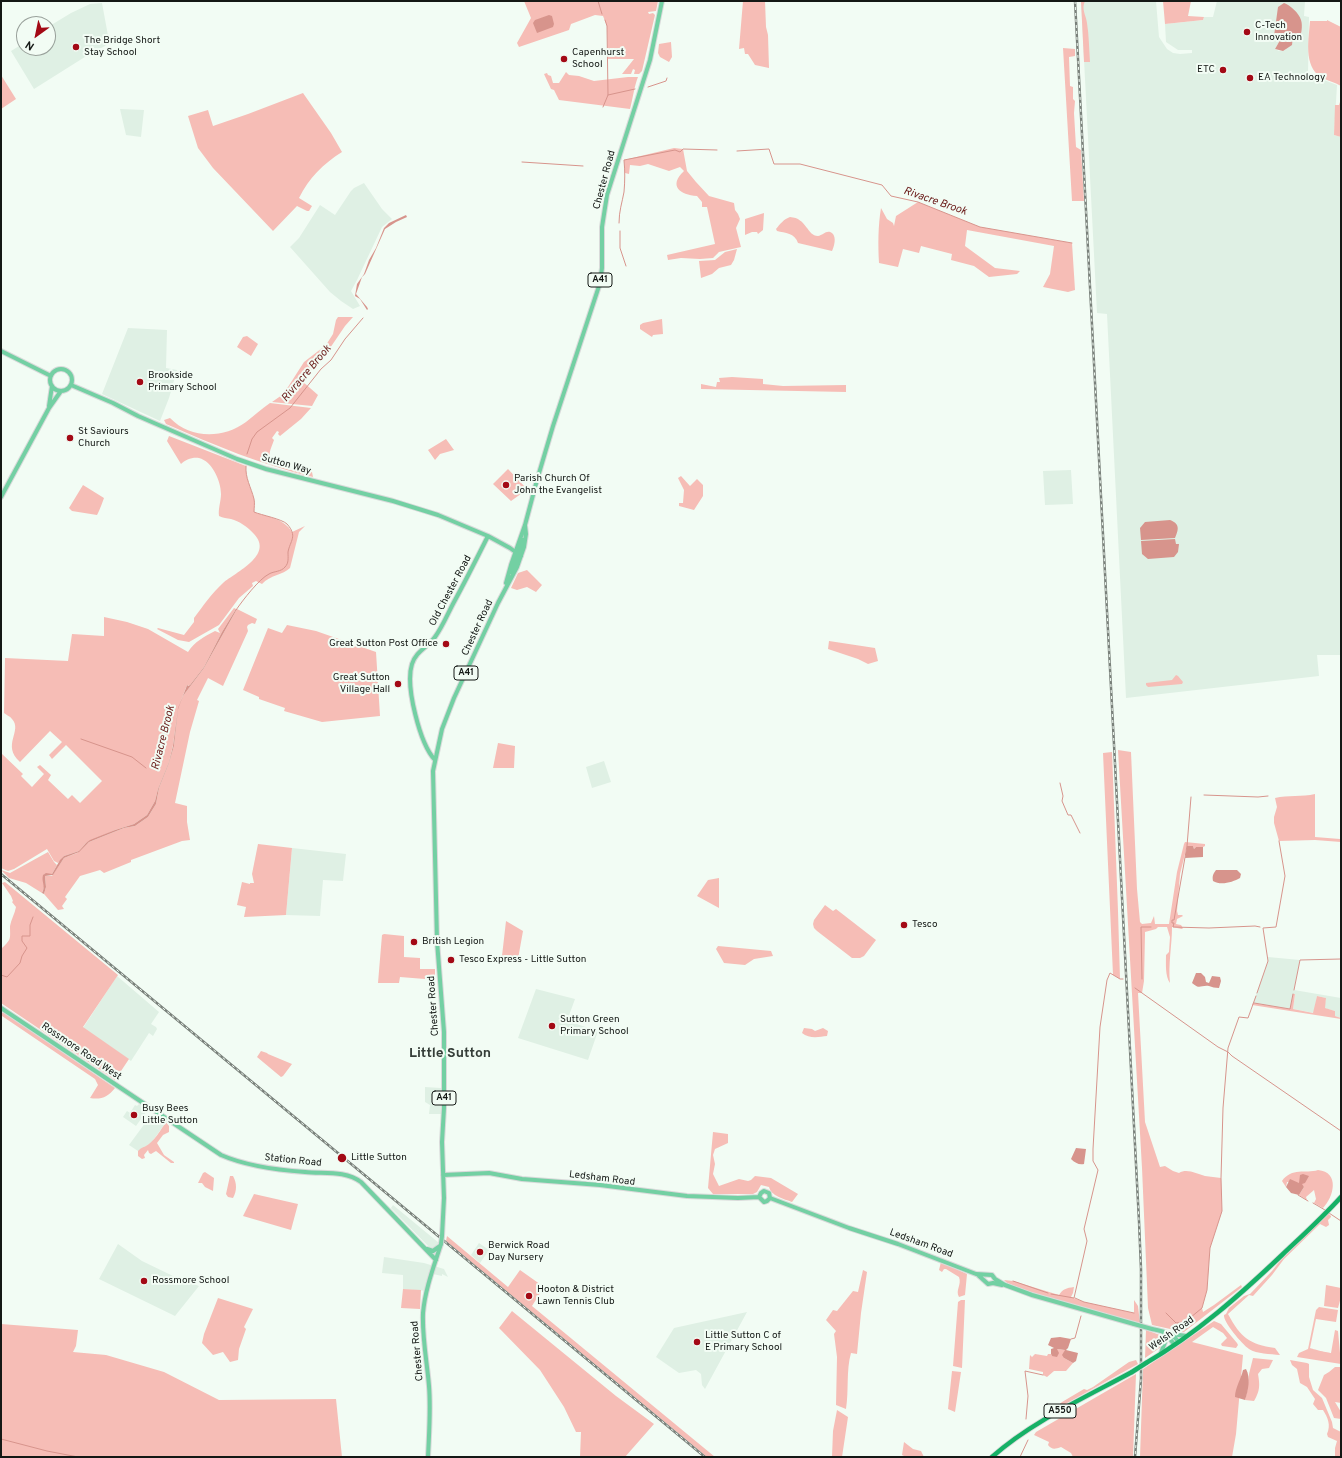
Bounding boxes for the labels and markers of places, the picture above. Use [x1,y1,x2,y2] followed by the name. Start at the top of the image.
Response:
[1255,20,1302,44] place label: C-Tech Innovation
[1242,27,1252,37] marker: C-Tech Innovation
[84,35,160,58] place label: The Bridge Short Stay School
[71,42,81,52] marker: The Bridge Short Stay School
[572,47,624,70] place label: Capenhurst School
[559,54,569,64] marker: Capenhurst School
[1197,64,1215,76] place label: ETC
[1218,65,1228,75] marker: ETC
[1258,72,1325,84] place label: EA Technology
[1245,73,1255,83] marker: EA Technology
[148,370,217,394] place label: Brookside Primary School
[135,377,145,387] marker: Brookside Primary School
[78,426,129,450] place label: St Saviours Church
[65,433,75,443] marker: St Saviours Church
[514,473,602,496] place label: Parish Church Of John the Evangelist
[501,480,511,490] marker: Parish Church Of John the Evangelist
[329,638,438,650] place label: Great Sutton Post Office
[441,639,451,649] marker: Great Sutton Post Office
[333,672,390,696] place label: Great Sutton Village Hall
[393,679,403,689] marker: Great Sutton Village Hall
[912,919,937,931] place label: Tesco
[899,920,909,930] marker: Tesco
[422,936,484,948] place label: British Legion
[409,937,419,947] marker: British Legion
[459,954,586,966] place label: Tesco Express - Little Sutton
[446,955,456,965] marker: Tesco Express - Little Sutton
[560,1014,629,1038] place label: Sutton Green Primary School
[547,1021,557,1031] marker: Sutton Green Primary School
[142,1103,198,1126] place label: Busy Bees Little Sutton
[129,1110,139,1120] marker: Busy Bees Little Sutton
[336,1152,348,1164] marker: Little Sutton
[351,1152,407,1164] place label: Little Sutton
[488,1240,550,1264] place label: Berwick Road Day Nursery
[475,1247,485,1257] marker: Berwick Road Day Nursery
[152,1275,229,1287] place label: Rossmore School
[139,1276,149,1286] marker: Rossmore School
[537,1284,615,1308] place label: Hooton & District Lawn Tennis Club
[524,1291,534,1301] marker: Hooton & District Lawn Tennis Club
[705,1330,782,1354] place label: Little Sutton C of E Primary School
[692,1337,702,1347] marker: Little Sutton C of E Primary School

